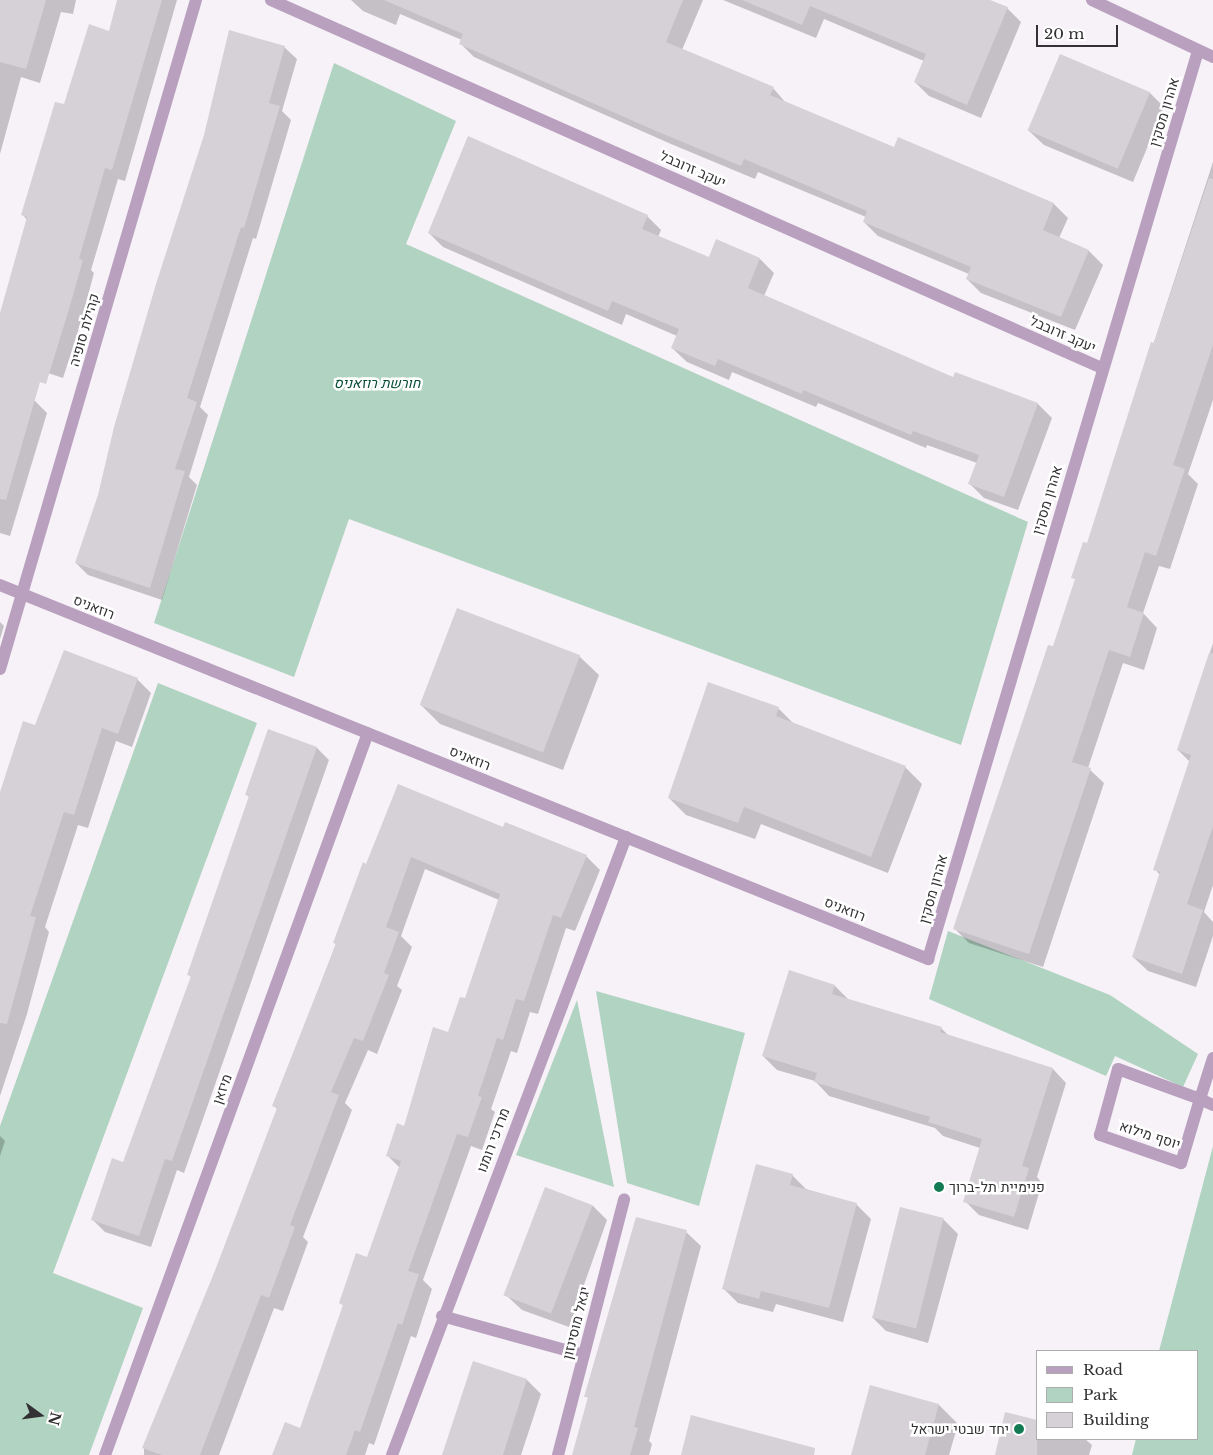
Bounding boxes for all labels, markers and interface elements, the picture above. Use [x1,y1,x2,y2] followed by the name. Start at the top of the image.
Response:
[1038,15,1120,47] scale bar
[1044,24,1084,43] text: 20 m
[1146,76,1182,148] street label: אהרון מסקין
[657,147,729,191] street label: יעקב זרובבל
[66,291,102,369] street label: קהילת סופיה
[1027,312,1099,356] street label: יעקב זרובבל
[334,375,420,391] park label: חורשת רוזאניס
[1029,464,1065,536] street label: אהרון מסקין
[71,591,117,623] street label: רוזאניס
[447,742,493,774] street label: רוזאניס
[915,853,951,925] street label: אהרון מסקין
[822,893,868,925] street label: רוזאניס
[209,1072,235,1106] street label: מיזאן
[473,1105,513,1175] street label: מרדכי רומנו
[1117,1117,1183,1153] street label: יוסף מילוא
[949,1179,1045,1195] place label: פנימיית תל-ברוך
[933,1181,945,1193] marker: פנימיית תל-ברוך
[559,1285,593,1361] street label: יגאל מוסינזון
[1036,1350,1198,1440] legend
[1083,1360,1123,1379] text: Road
[1083,1385,1118,1404] text: Park
[15,1390,65,1440] north arrow
[44,1410,65,1427] text: N
[1083,1410,1149,1429] text: Building
[911,1421,1009,1437] place label: יחד שבטי ישראל
[1013,1423,1025,1435] marker: יחד שבטי ישראל

